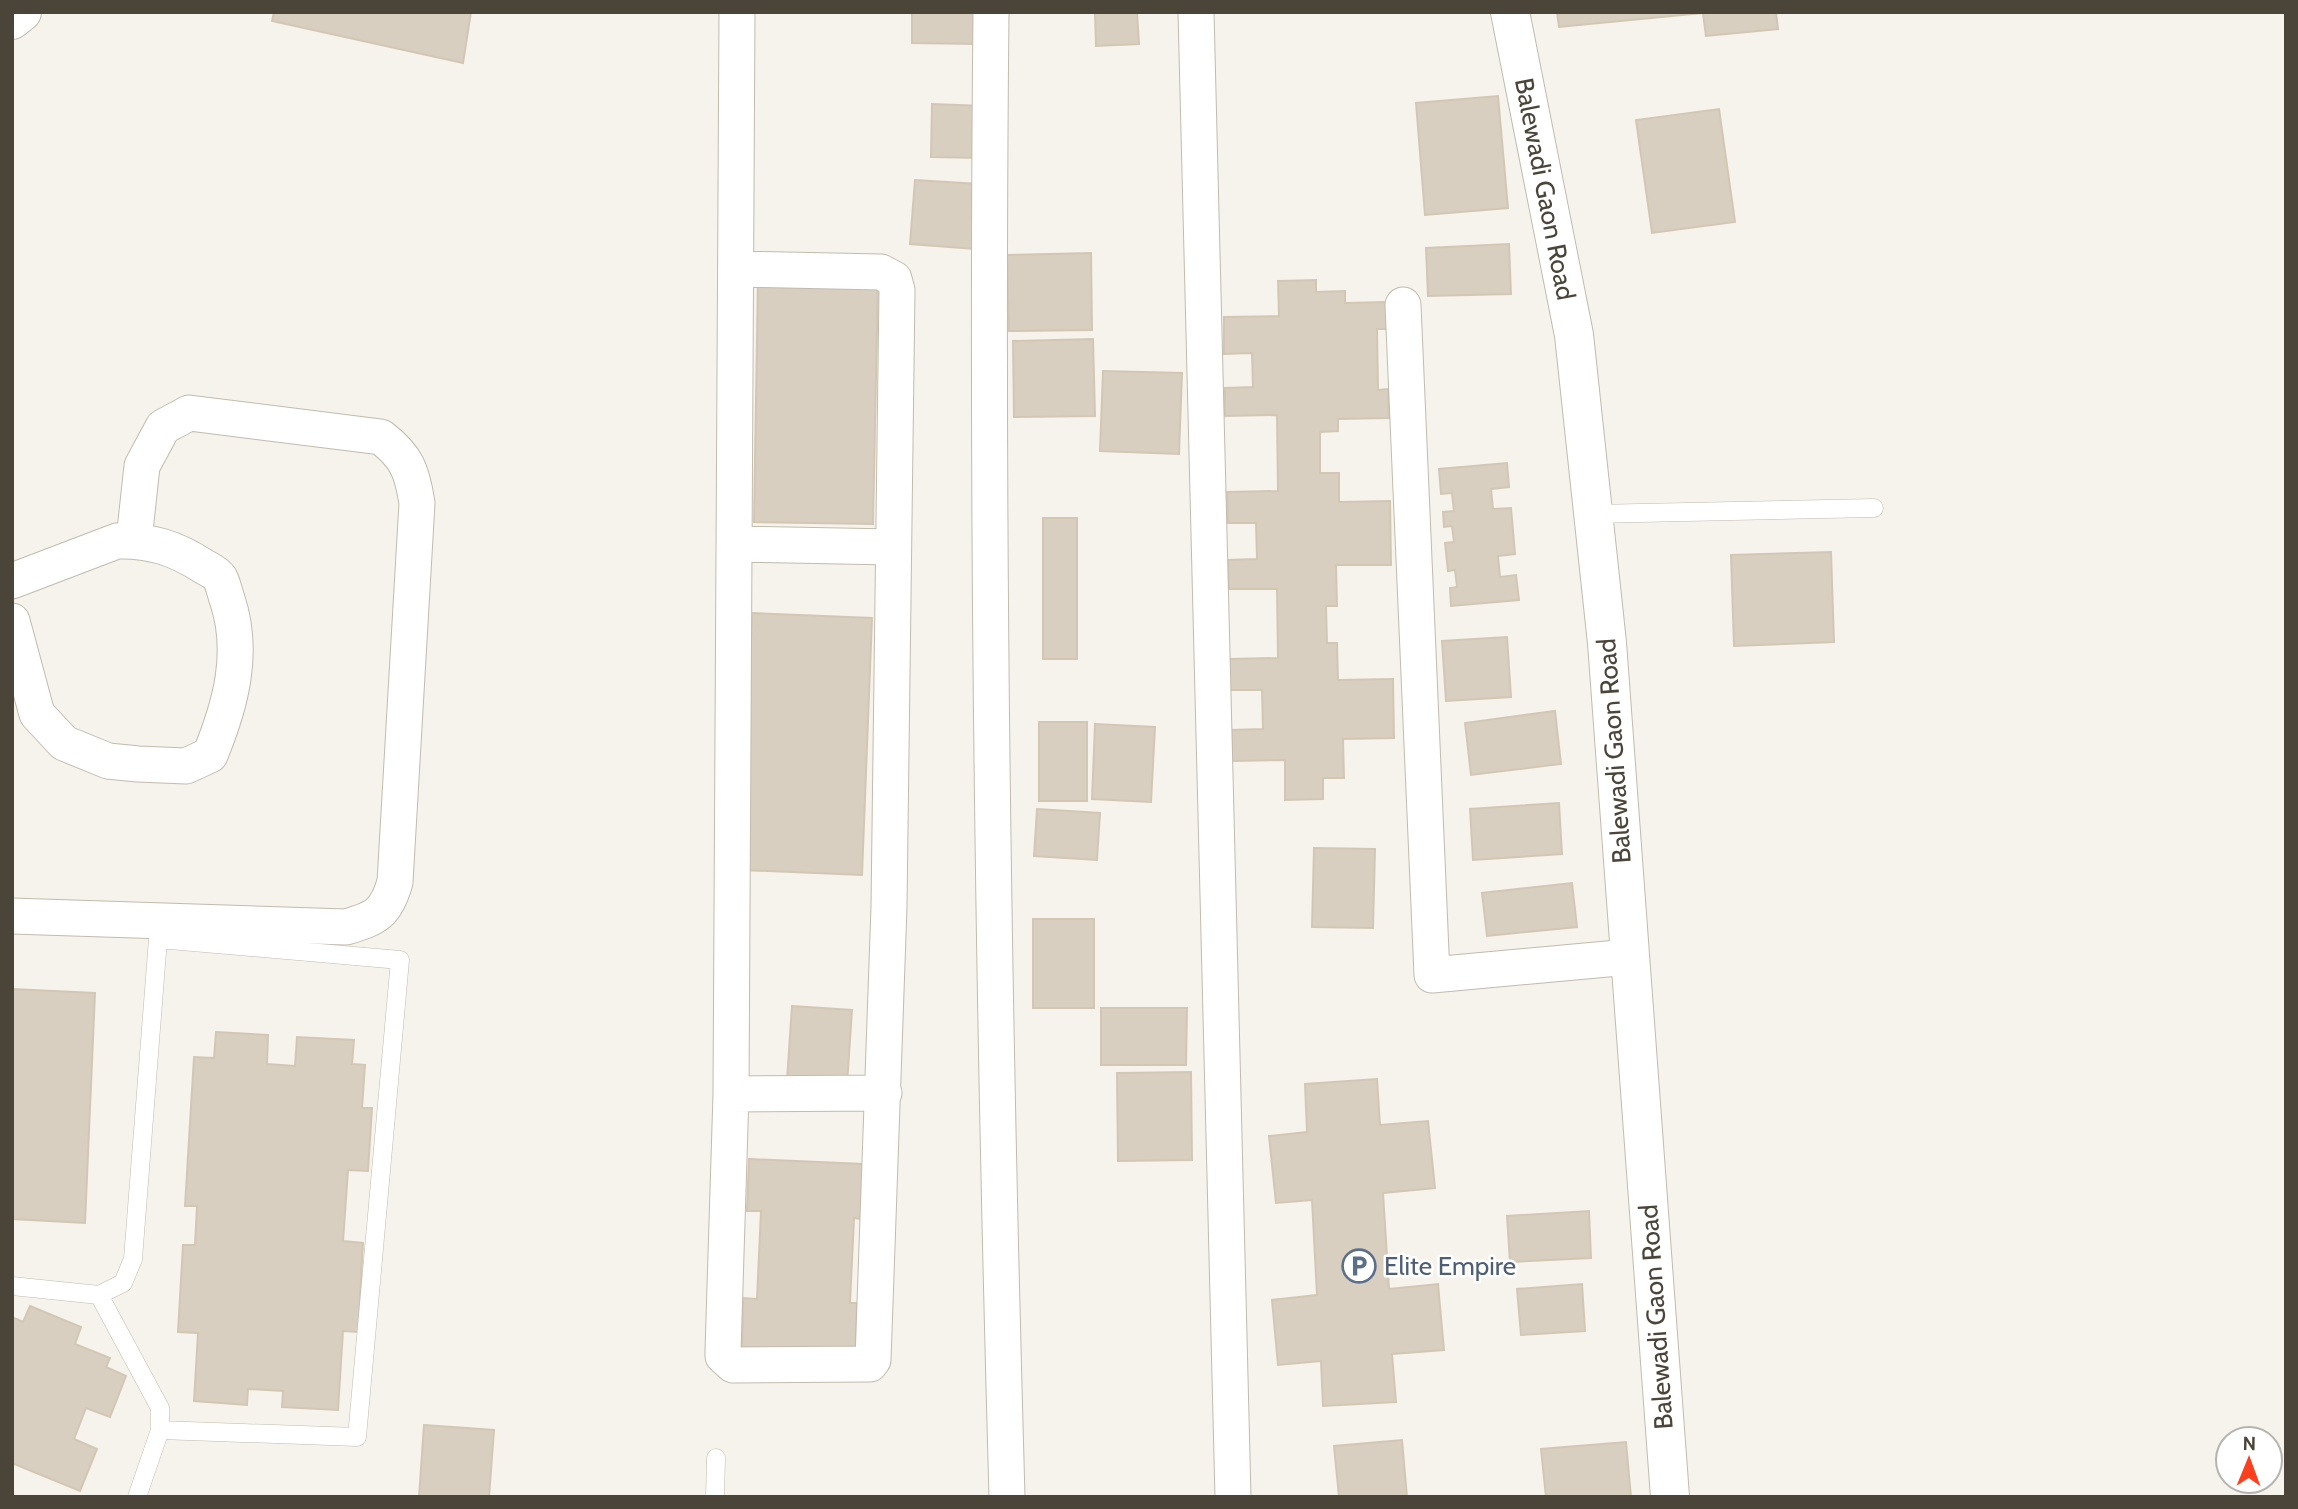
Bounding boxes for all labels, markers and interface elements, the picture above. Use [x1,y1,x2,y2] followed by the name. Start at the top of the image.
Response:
[1508,75,1582,303] street label: Balewadi Gaon Road
[1590,637,1638,865] street label: Balewadi Gaon Road
[1632,1203,1680,1431] street label: Balewadi Gaon Road
[1340,1247,1378,1285] parking icon: Elite Empire
[1384,1250,1516,1282] place label: Elite Empire
[2214,1425,2284,1495] north arrow
[2242,1432,2256,1455] text: N

